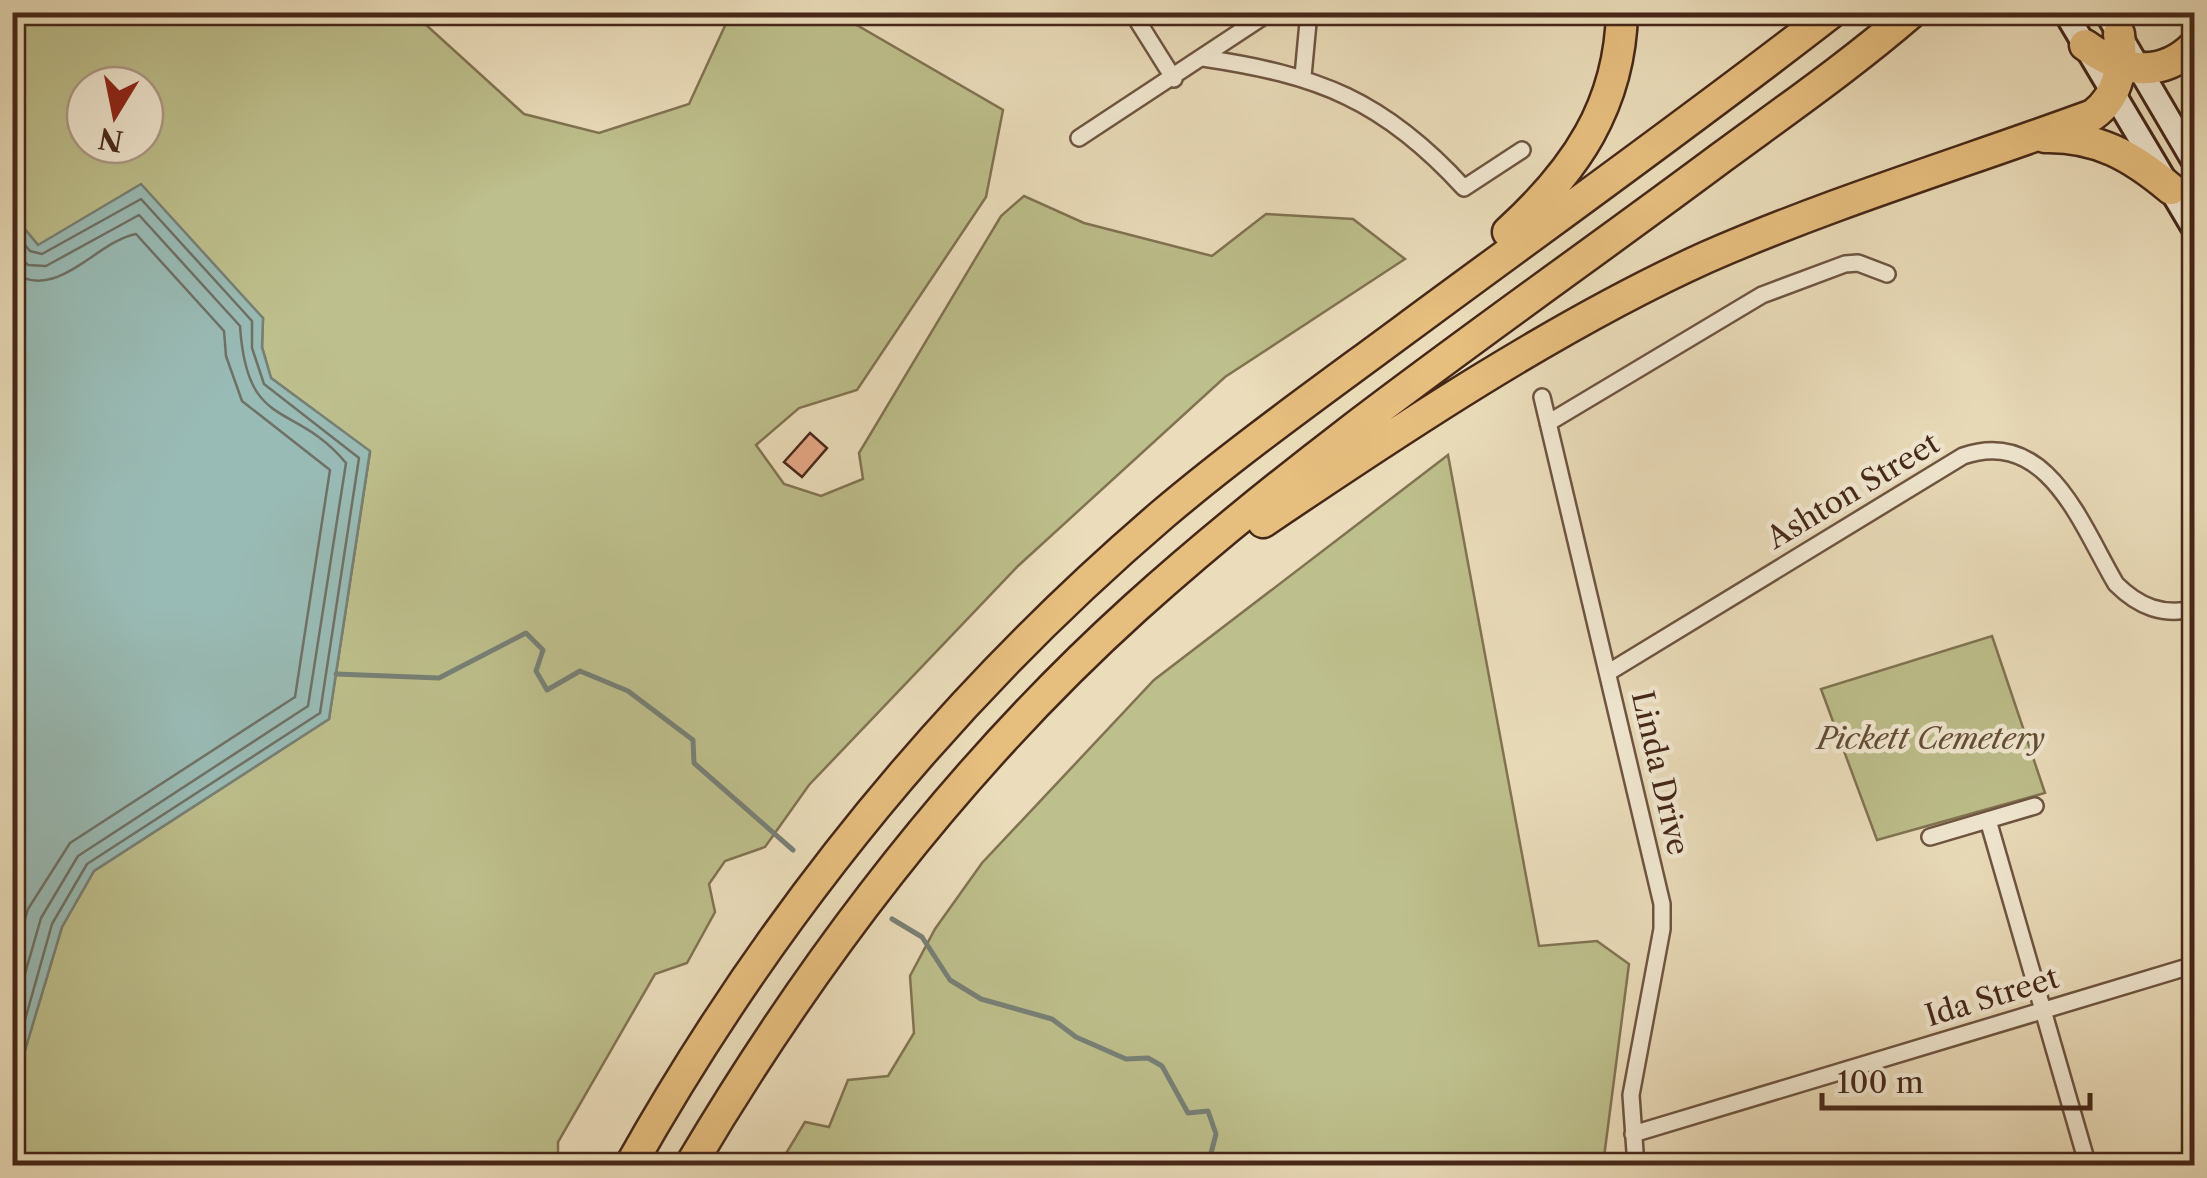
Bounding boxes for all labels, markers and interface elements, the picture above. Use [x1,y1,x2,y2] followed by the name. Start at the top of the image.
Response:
[65,65,165,165] north arrow
[96,121,126,158] text: N
[1759,424,1946,557] street label: Ashton Street
[1624,687,1697,859] street label: Linda Drive
[1815,720,2045,757] park label: Pickett Cemetery
[1921,959,2063,1034] street label: Ida Street
[1822,1048,2090,1110] scale bar
[1837,1064,1924,1101] text: 100 m

